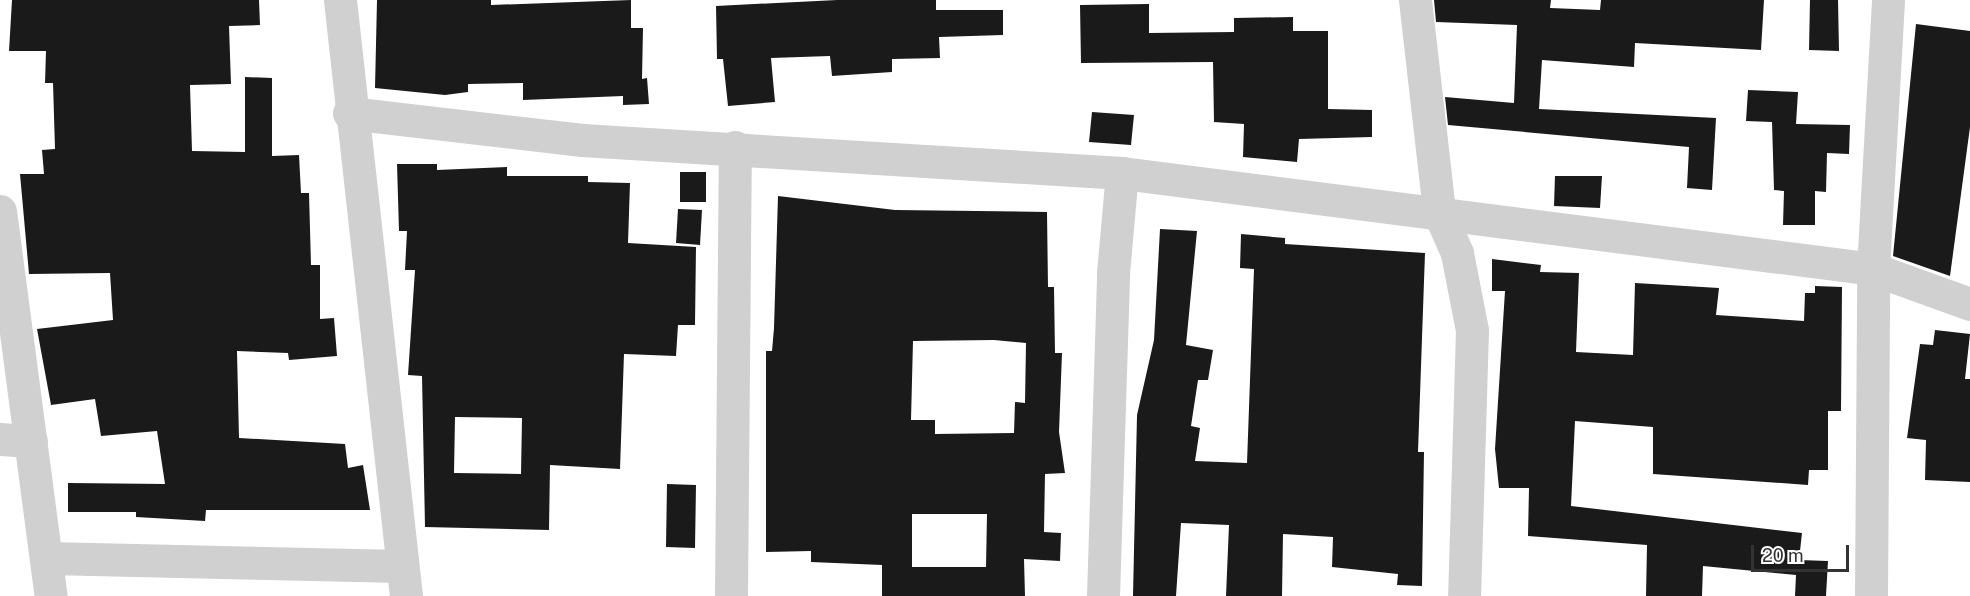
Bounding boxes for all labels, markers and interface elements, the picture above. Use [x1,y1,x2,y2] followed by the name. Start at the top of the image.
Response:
[1754,533,1852,571] scale bar
[1762,545,1804,566] text: 20 m

